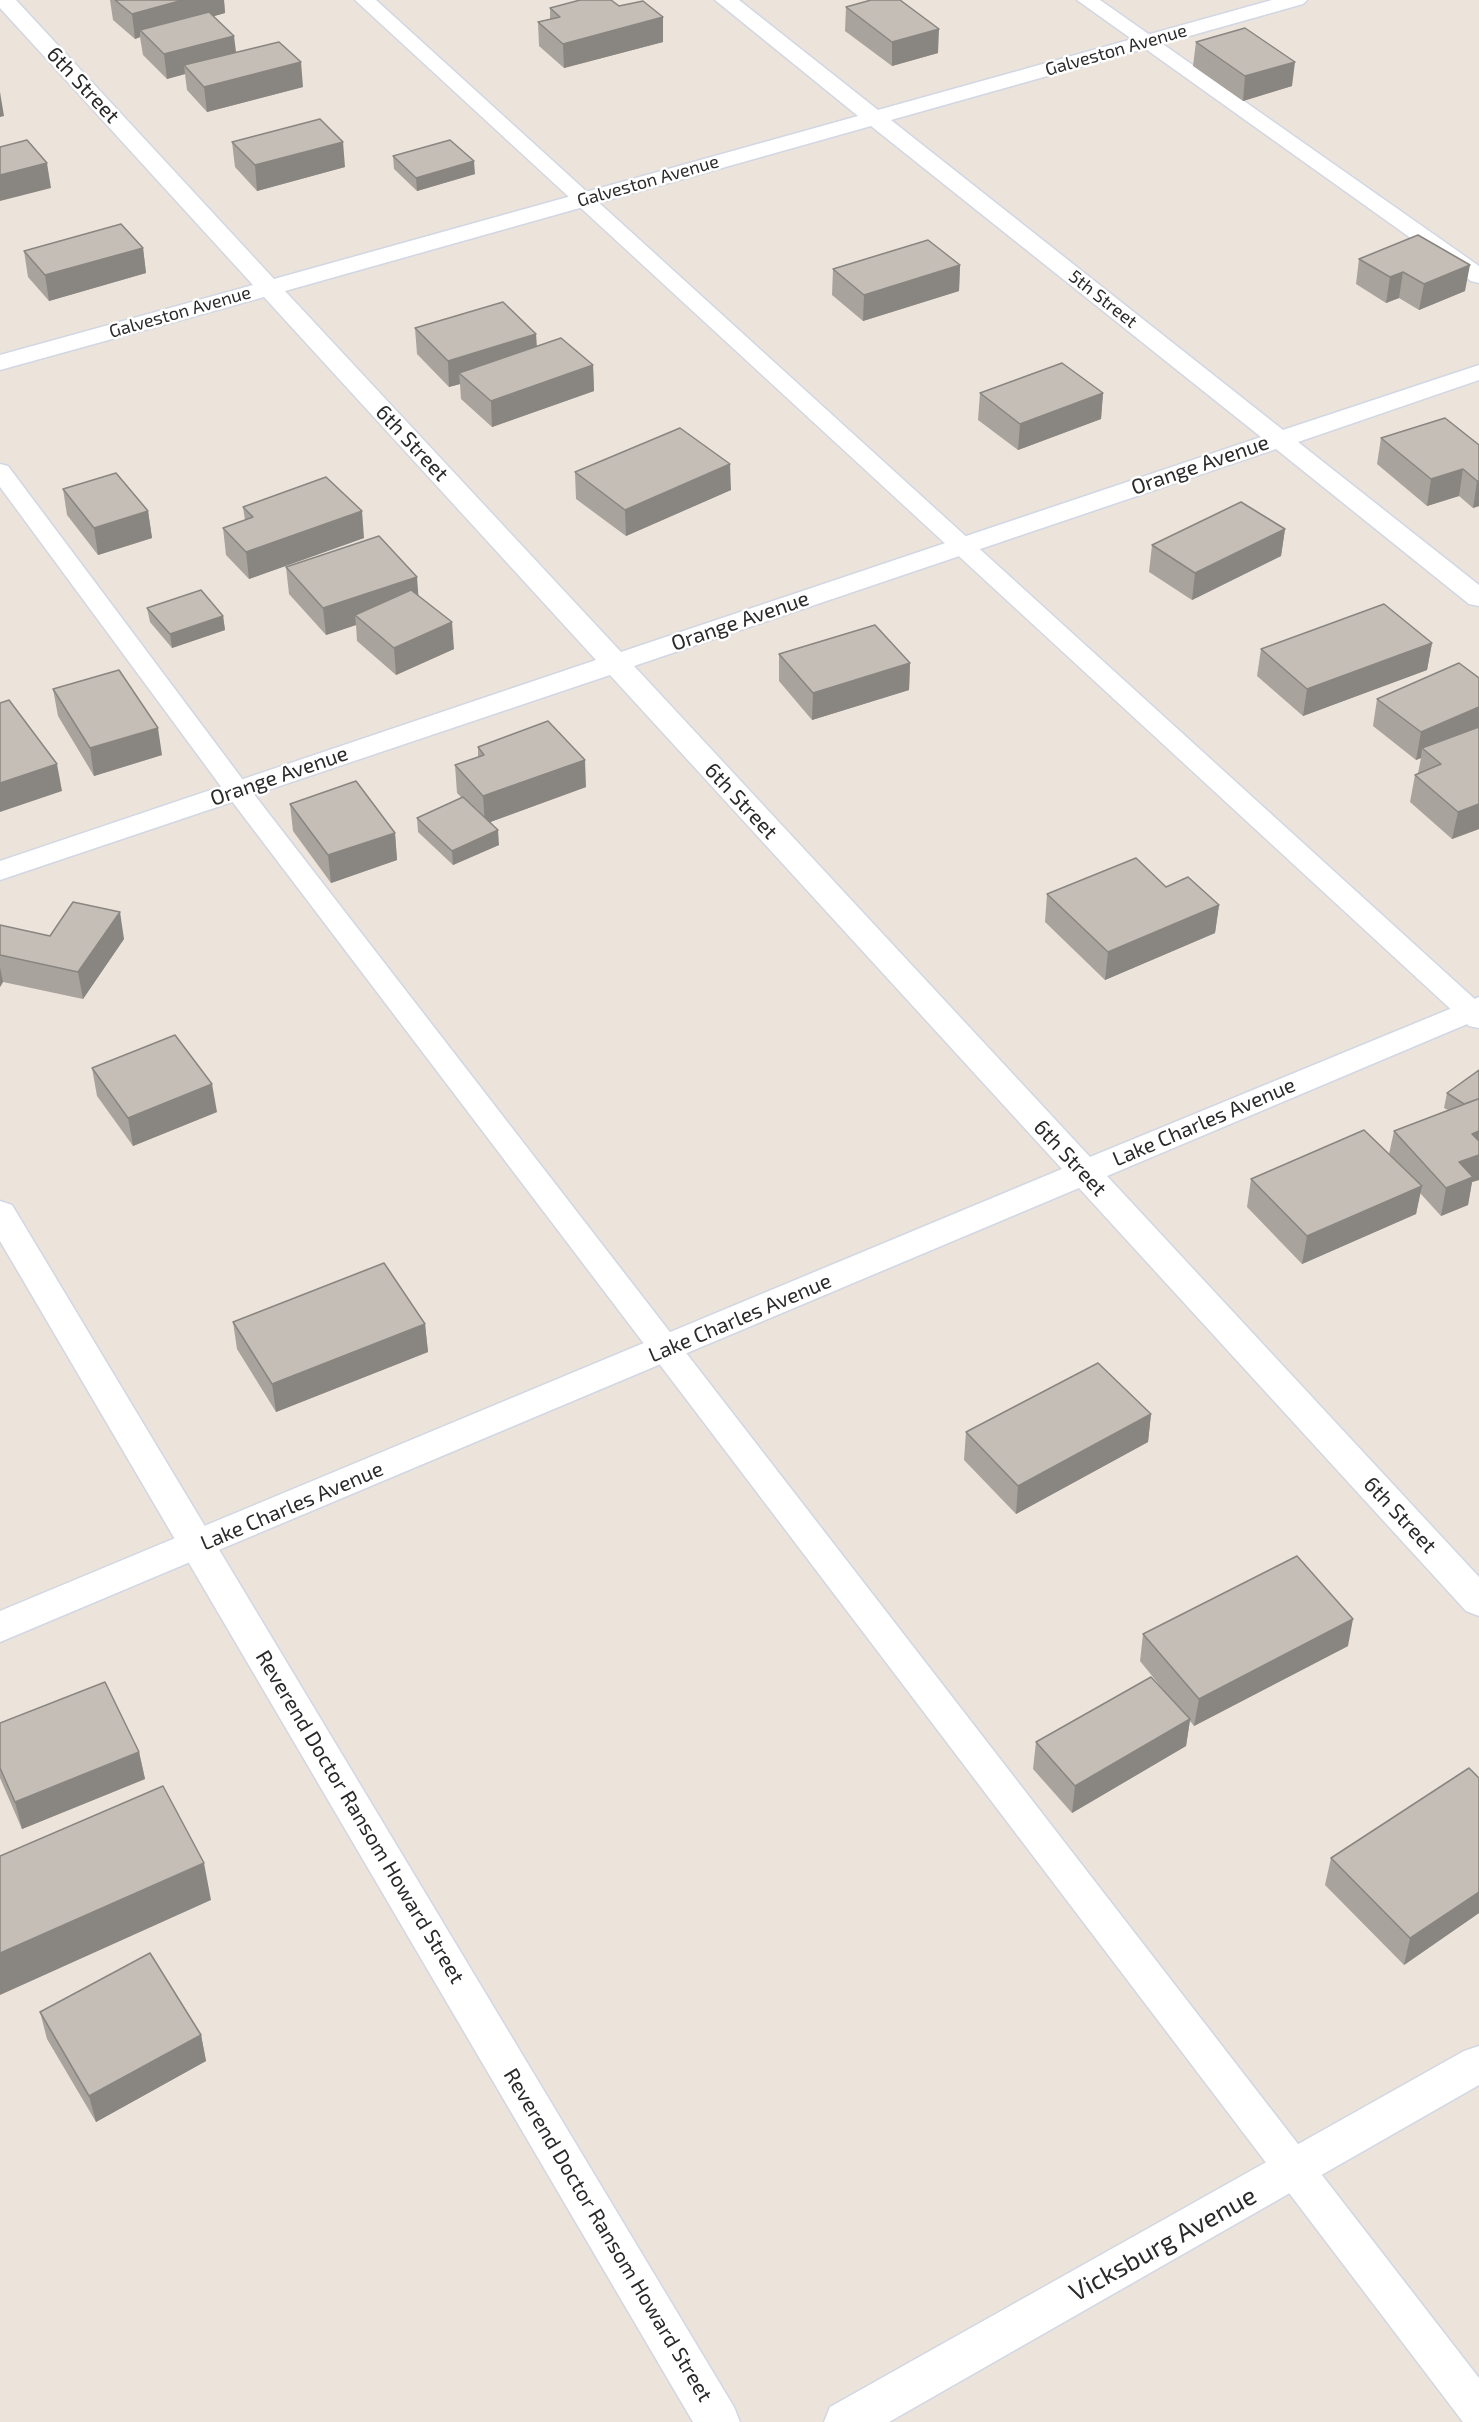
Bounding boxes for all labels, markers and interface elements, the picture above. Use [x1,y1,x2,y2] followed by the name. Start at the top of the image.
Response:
[1043,19,1189,81] street label: Galveston Avenue
[41,42,125,128] street label: 6th Street
[575,150,721,212] street label: Galveston Avenue
[1064,266,1142,332] street label: 5th Street
[107,281,253,343] street label: Galveston Avenue
[370,400,454,486] street label: 6th Street
[1128,430,1272,500] street label: Orange Avenue
[668,586,812,656] street label: Orange Avenue
[207,741,351,811] street label: Orange Avenue
[699,758,783,844] street label: 6th Street
[1109,1072,1299,1172] street label: Lake Charles Avenue
[1028,1115,1112,1201] street label: 6th Street
[645,1268,835,1368] street label: Lake Charles Avenue
[197,1456,387,1556] street label: Lake Charles Avenue
[1358,1472,1442,1558] street label: 6th Street
[250,1646,470,1988] street label: Reverend Doctor Ransom Howard Street
[498,2064,718,2406] street label: Reverend Doctor Ransom Howard Street
[1064,2180,1262,2308] street label: Vicksburg Avenue

